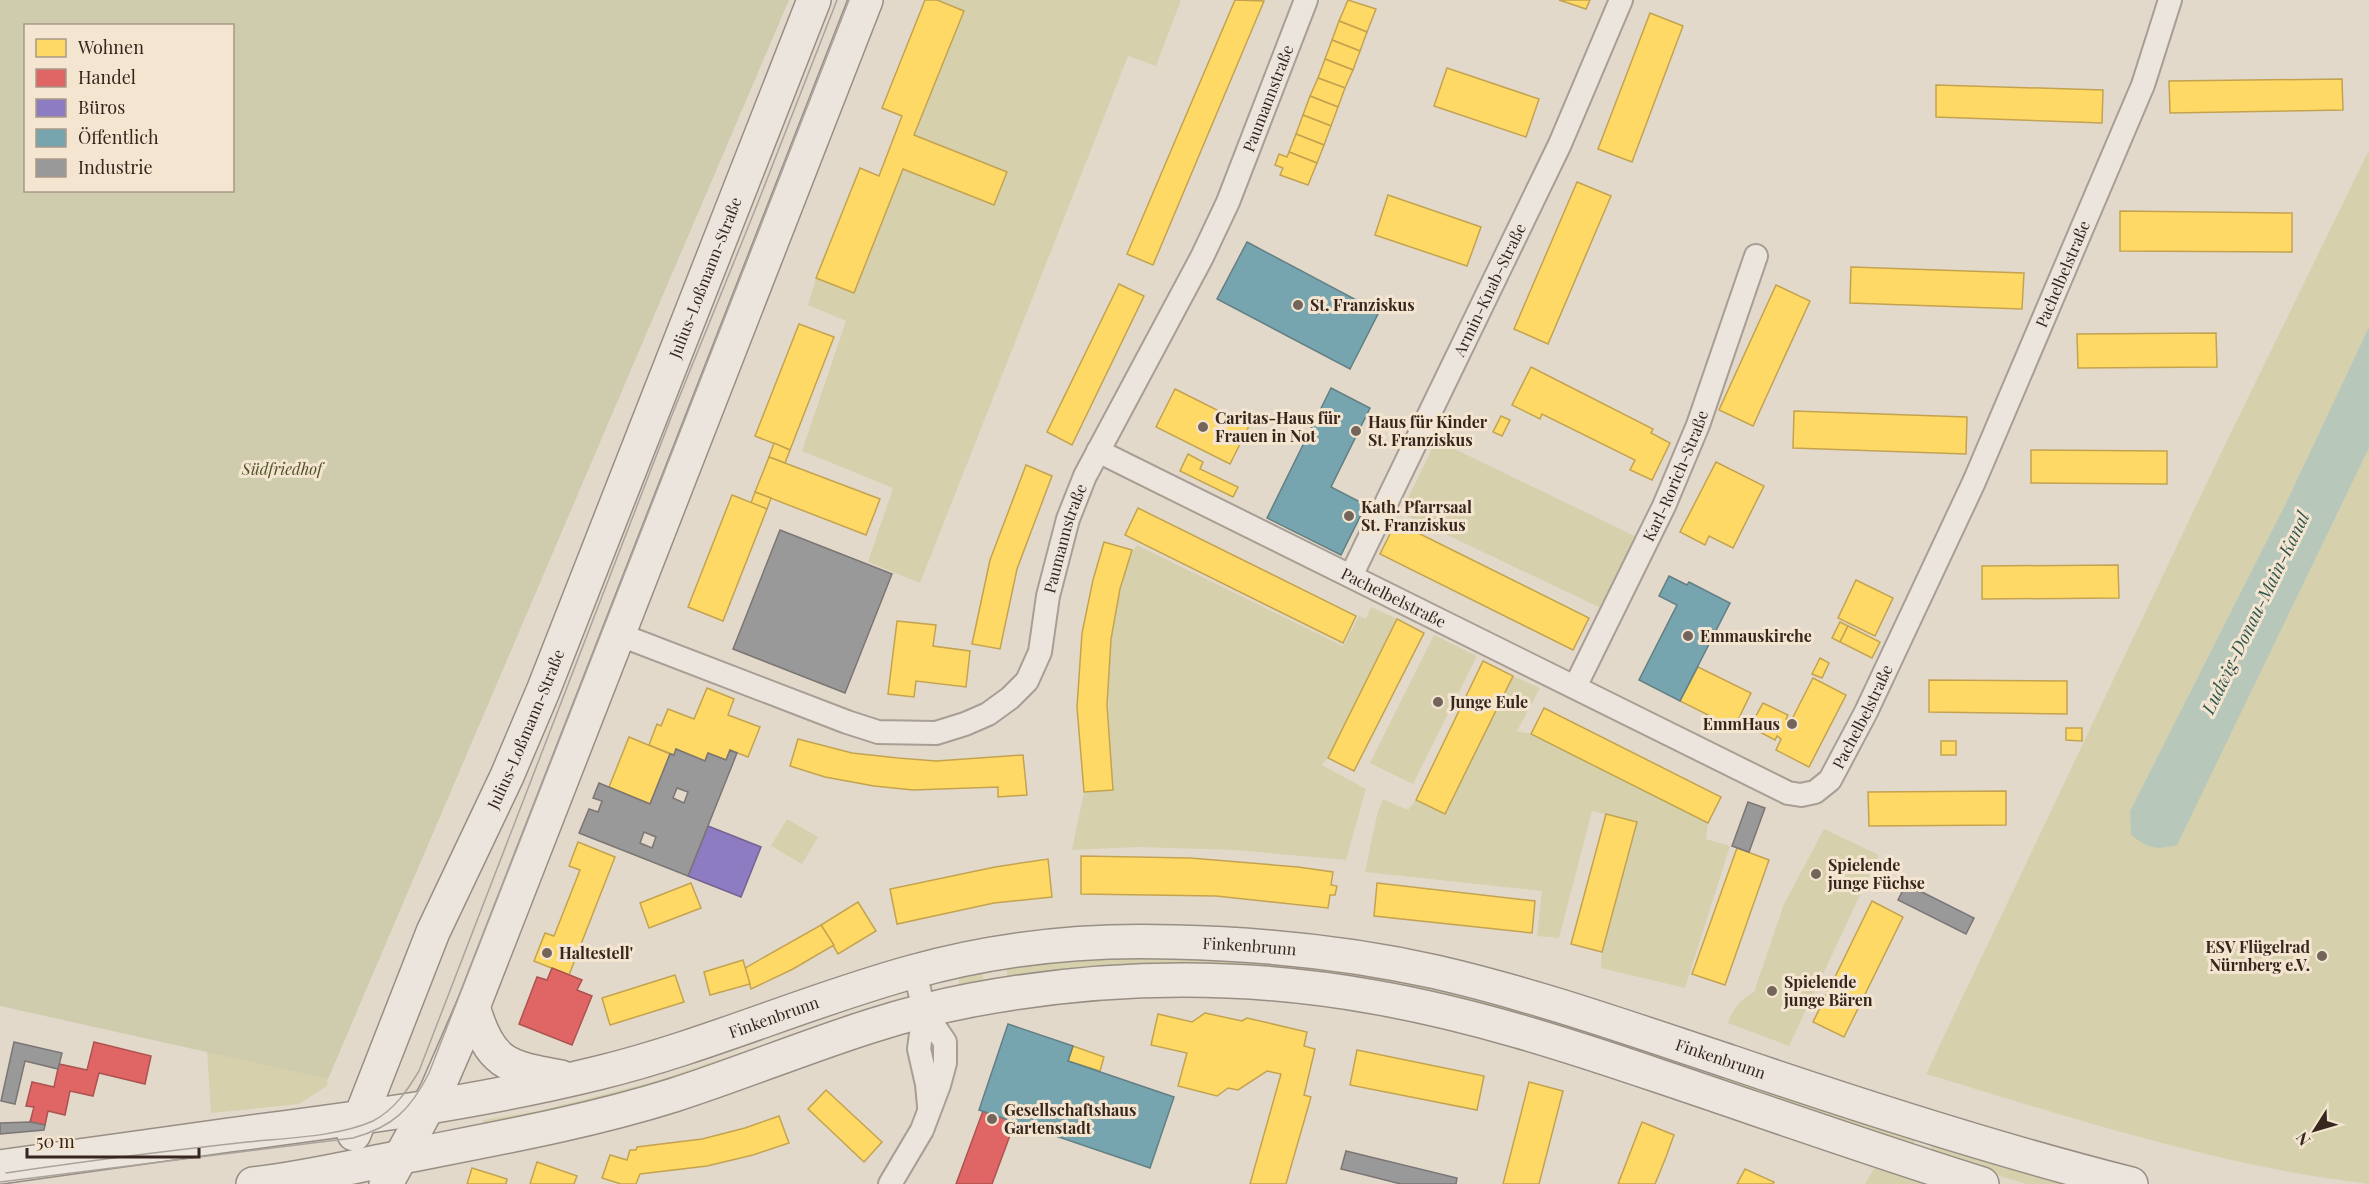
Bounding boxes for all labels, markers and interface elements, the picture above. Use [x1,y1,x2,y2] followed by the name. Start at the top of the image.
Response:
[24,24,234,192] legend
[77,35,144,59] text: Wohnen
[1237,42,1298,155] street label: Paumannstraße
[78,65,136,89] text: Handel
[78,95,125,119] text: Büros
[78,125,159,149] text: Öffentlich
[78,155,153,179] text: Industrie
[663,194,746,362] street label: Julius-Loßmann-Straße
[2030,217,2094,330] street label: Pachelbelstraße
[1447,220,1530,360] street label: Armin-Knab-Straße
[1310,294,1415,315] place label: St. Franziskus
[1291,298,1305,312] marker: St. Franziskus
[1215,407,1341,446] place label: Caritas-Haus für Frauen in Not
[1637,407,1712,545] street label: Karl-Rorich-Straße
[1368,411,1488,450] place label: Haus für Kinder St. Franziskus
[1196,420,1210,434] marker: Caritas-Haus für Frauen in Not
[1349,424,1363,438] marker: Haus für Kinder St. Franziskus
[241,458,325,479] park label: Südfriedhof
[1038,480,1091,595] street label: Paumannstraße
[1361,496,1472,535] place label: Kath. Pfarrsaal St. Franziskus
[2195,507,2315,718] water label: Ludwig-Donau-Main-Kanal
[1342,509,1356,523] marker: Kath. Pfarrsaal St. Franziskus
[1338,562,1450,632] street label: Pachelbelstraße
[1700,625,1812,646] place label: Emmauskirche
[1681,629,1695,643] marker: Emmauskirche
[481,646,568,813] street label: Julius-Loßmann-Straße
[1827,661,1897,772] street label: Pachelbelstraße
[1449,691,1528,712] place label: Junge Eule
[1431,695,1445,709] marker: Junge Eule
[1703,713,1780,734] place label: EmmHaus
[1785,717,1799,731] marker: EmmHaus
[1827,854,1925,893] place label: Spielende junge Füchse
[1809,867,1823,881] marker: Spielende junge Füchse
[1202,932,1298,960] street label: Finkenbrunn
[2205,936,2310,975] place label: ESV Flügelrad Nürnberg e.V.
[559,942,633,963] place label: Haltestell'
[540,946,554,960] marker: Haltestell'
[2315,949,2329,963] marker: ESV Flügelrad Nürnberg e.V.
[1783,971,1873,1010] place label: Spielende junge Bären
[1765,984,1779,998] marker: Spielende junge Bären
[726,991,822,1042] street label: Finkenbrunn
[1673,1033,1769,1083] street label: Finkenbrunn
[1004,1099,1136,1138] place label: Gesellschaftshaus Gartenstadt
[2285,1100,2345,1160] north arrow
[985,1112,999,1126] marker: Gesellschaftshaus Gartenstadt
[27,1121,200,1159] scale bar
[2290,1128,2314,1150] text: N
[36,1129,75,1153] text: 50 m

